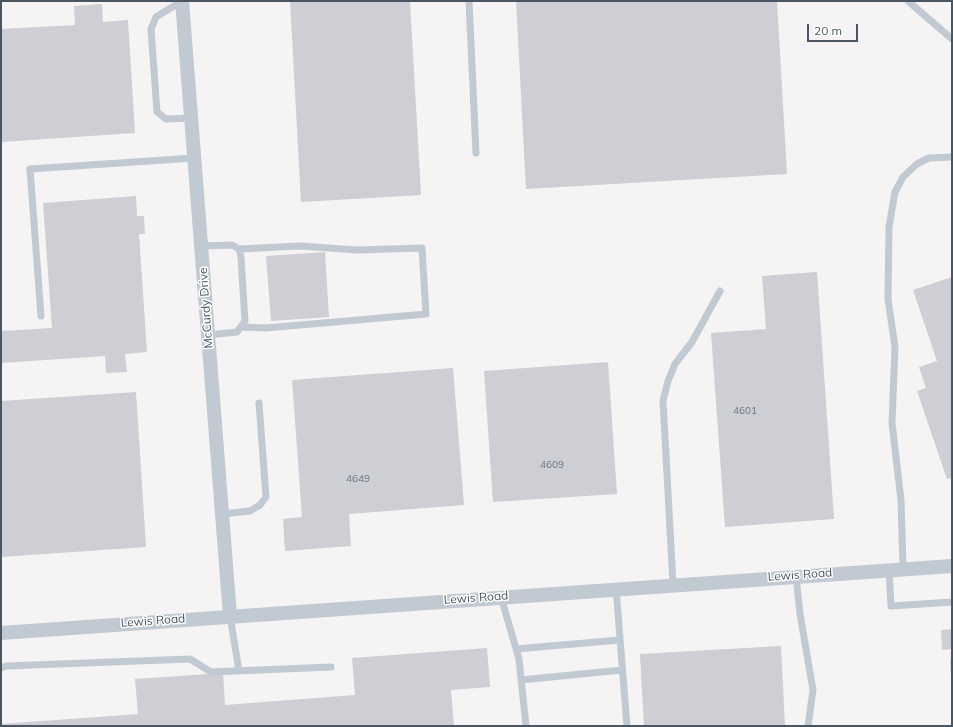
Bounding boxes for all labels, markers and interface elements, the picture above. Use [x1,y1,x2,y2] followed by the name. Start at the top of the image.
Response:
[809,16,860,42] scale bar
[814,23,842,38] text: 20 m
[196,267,216,349] street label: McCurdy Drive
[733,405,757,417] house number: 4601
[540,459,564,471] house number: 4609
[346,473,370,485] house number: 4649
[767,566,833,584] street label: Lewis Road
[443,589,509,607] street label: Lewis Road
[120,612,186,630] street label: Lewis Road

